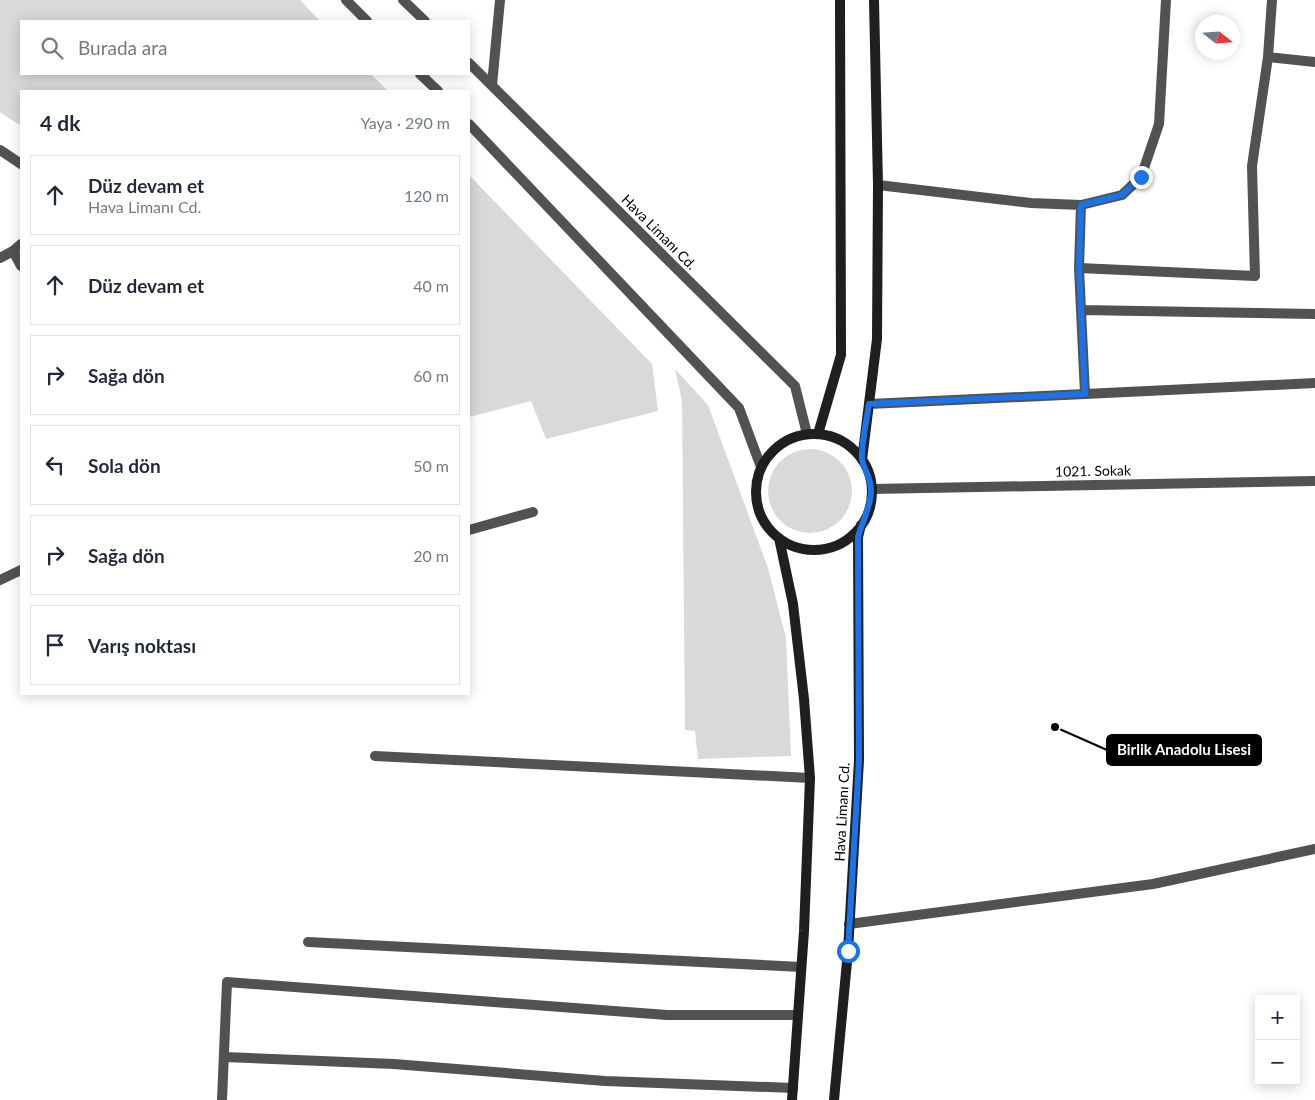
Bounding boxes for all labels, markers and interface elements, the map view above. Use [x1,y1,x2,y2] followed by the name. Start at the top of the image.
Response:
[1195,15,1240,60] north arrow
[20,20,470,75] search box
[38,34,66,62] icon: search
[78,36,167,59] text: Burada ara
[40,110,80,135] text: 4 dk
[361,113,450,132] text: Yaya · 290 m
[1130,166,1153,189] route end
[88,174,204,197] text: Düz devam et
[41,181,69,209] icon: ahead
[404,186,449,205] text: 120 m
[618,191,700,273] street label: Hava Limanı Cd.
[88,197,201,216] text: Hava Limanı Cd.
[41,271,69,299] icon: ahead
[88,274,204,297] text: Düz devam et
[413,276,449,295] text: 40 m
[41,361,69,389] icon: right
[88,364,165,387] text: Sağa dön
[413,366,449,385] text: 60 m
[41,451,69,479] icon: left
[88,454,161,477] text: Sola dön
[413,456,449,475] text: 50 m
[1055,461,1132,480] street label: 1021. Sokak
[41,541,69,569] icon: right
[88,544,165,567] text: Sağa dön
[413,546,449,565] text: 20 m
[41,631,69,659] icon: arrive
[88,634,196,657] text: Varış noktası
[1107,735,1261,765] callout: Birlik Anadolu Lisesi
[1117,740,1251,758] text: Birlik Anadolu Lisesi
[830,762,853,862] street label: Hava Limanı Cd.
[837,940,860,963] route start
[1255,995,1300,1085] map controls
[1255,995,1300,1040] button: +
[1255,1040,1300,1085] button: −

